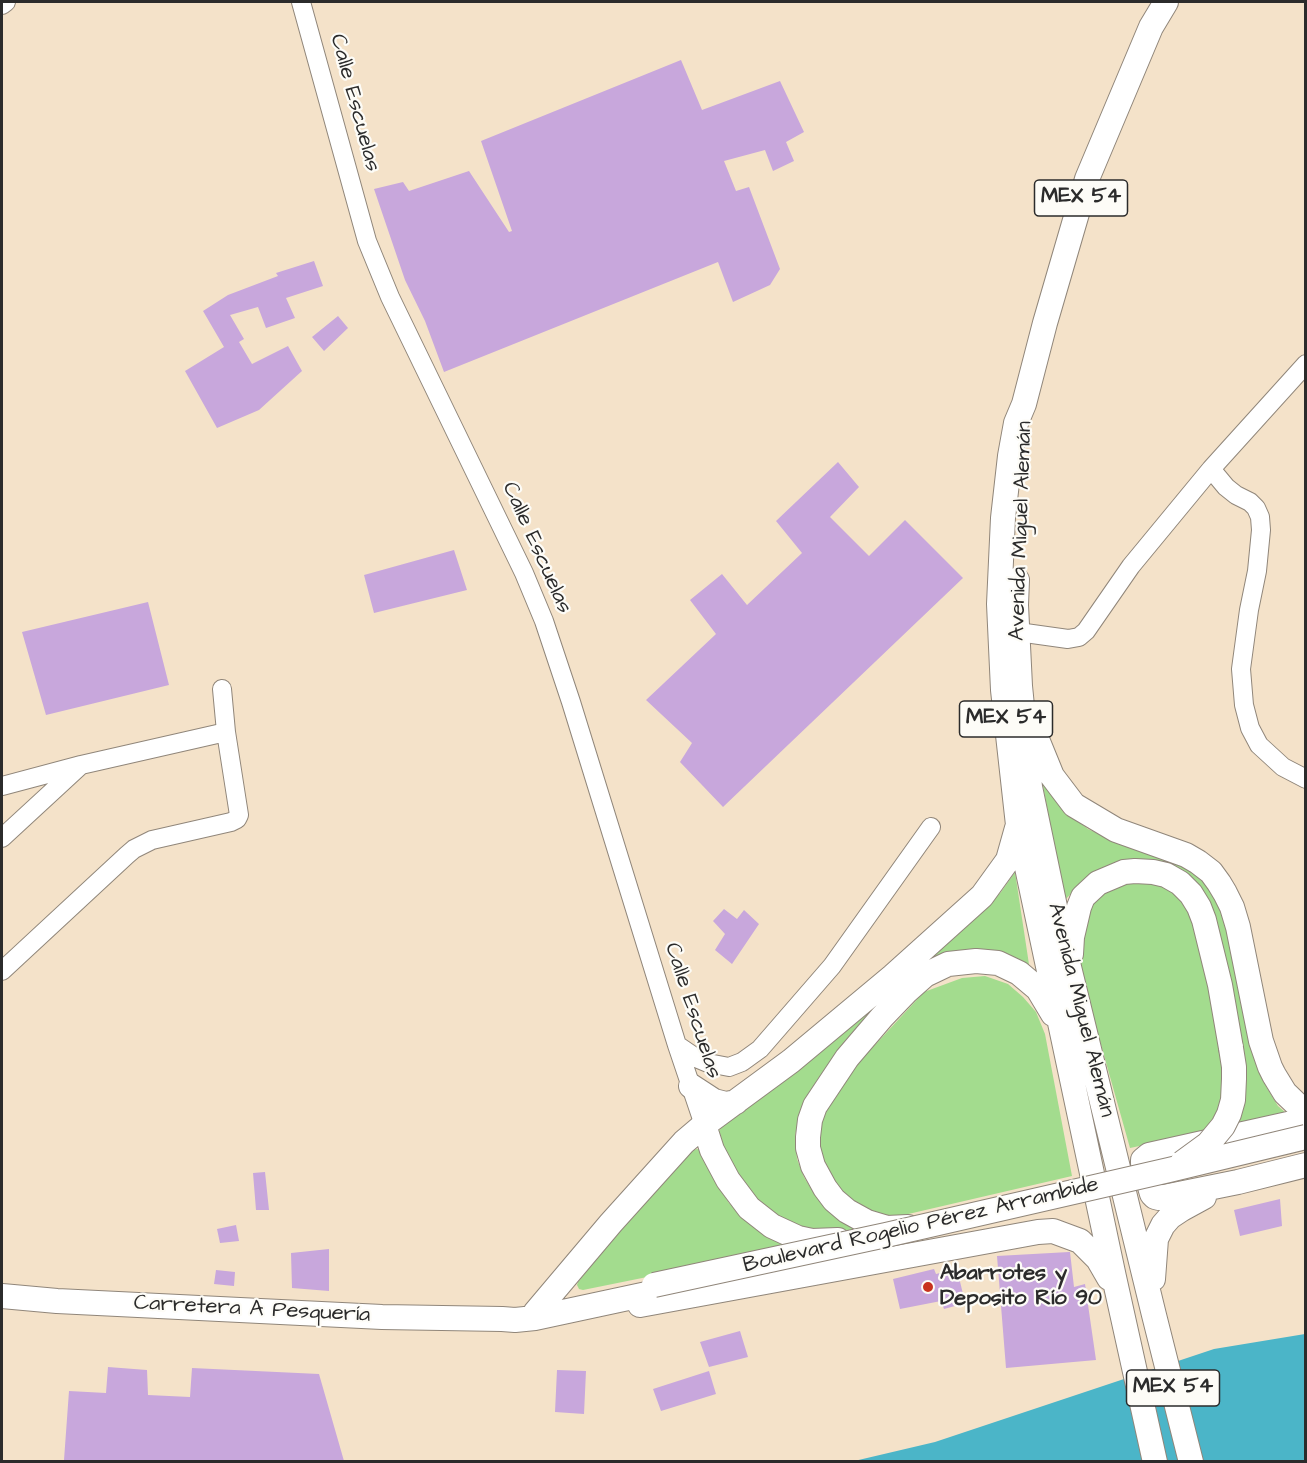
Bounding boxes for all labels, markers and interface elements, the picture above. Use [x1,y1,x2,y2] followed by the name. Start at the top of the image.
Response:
[323,31,385,175] street label: Calle Escuelas
[1034,180,1128,216] road number: MEX 54
[1005,421,1039,641] street label: Avenida Miguel Alemán
[495,478,577,618] street label: Calle Escuelas
[960,701,1052,737] road number: MEX 54
[1041,900,1119,1120] street label: Avenida Miguel Alemán
[658,940,726,1082] street label: Calle Escuelas
[741,1172,1101,1280] street label: Boulevard Rogelio Pérez Arrambide
[940,1261,1102,1312] place label: Abarrotes y Deposito Río 90
[921,1280,935,1294] marker: Abarrotes y Deposito Río 90
[133,1291,371,1329] street label: Carretera A Pesquería
[1126,1370,1220,1406] road number: MEX 54

